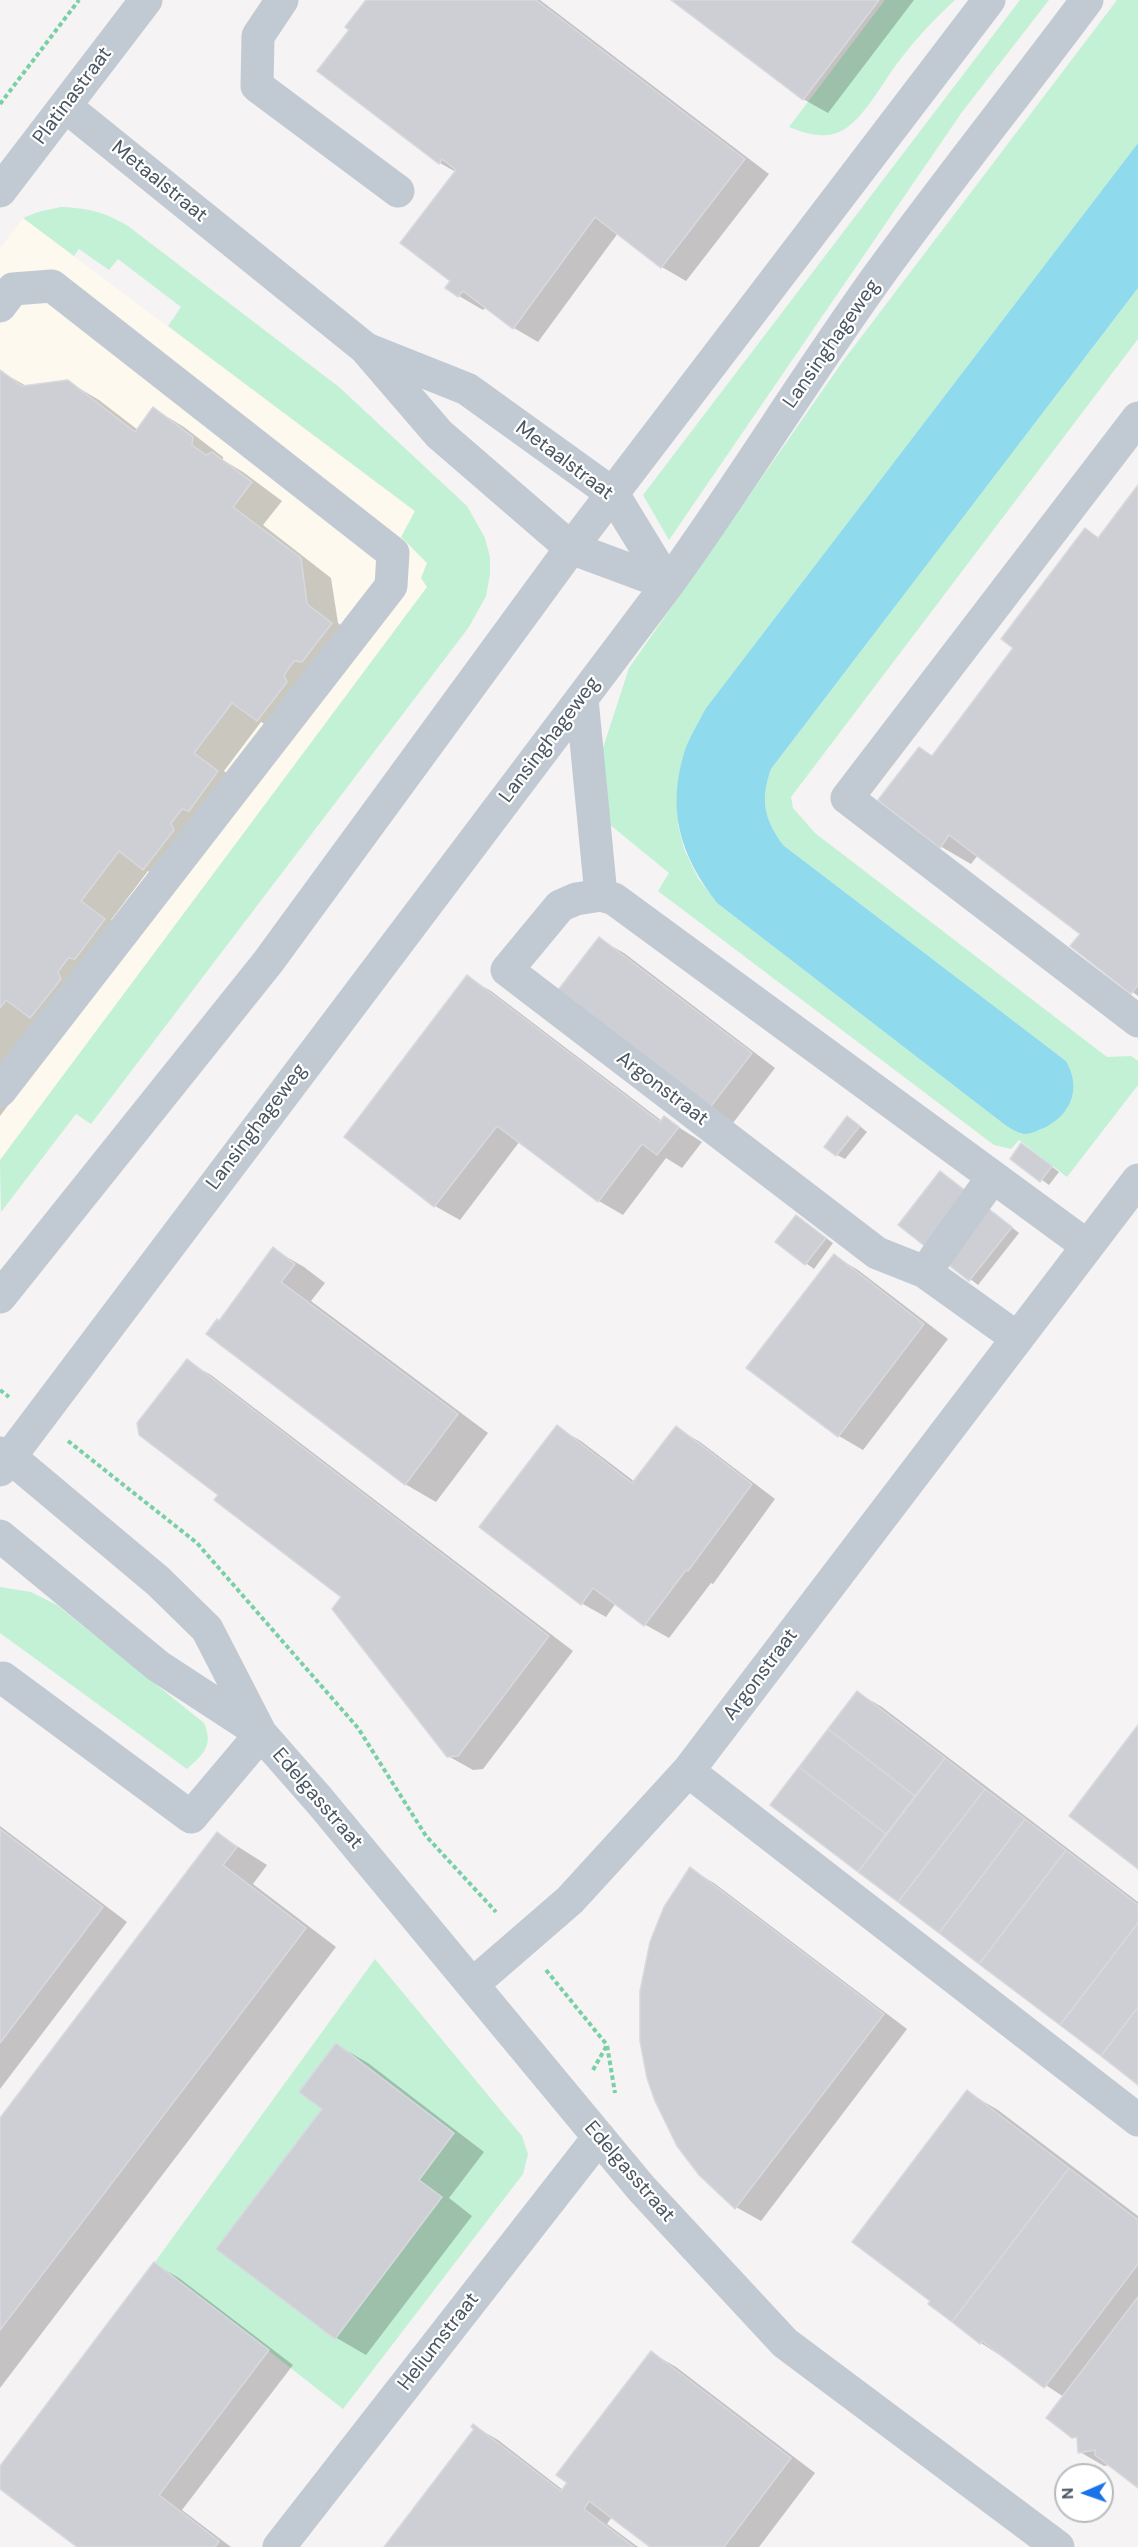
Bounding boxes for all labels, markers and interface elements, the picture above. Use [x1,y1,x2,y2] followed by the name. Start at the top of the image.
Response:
[29,43,117,149] street label: Platinastraat
[106,136,212,228] street label: Metaalstraat
[779,275,885,413] street label: Lansinghageweg
[510,416,618,506] street label: Metaalstraat
[495,672,605,808] street label: Lansinghageweg
[611,1047,713,1131] street label: Argonstraat
[202,1059,312,1195] street label: Lansinghageweg
[719,1624,803,1726] street label: Argonstraat
[267,1744,367,1854] street label: Edelgasstraat
[579,2117,679,2227] street label: Edelgasstraat
[393,2288,485,2396] street label: Heliumstraat
[1054,2463,1114,2523] north arrow
[1057,2487,1078,2500] text: N

